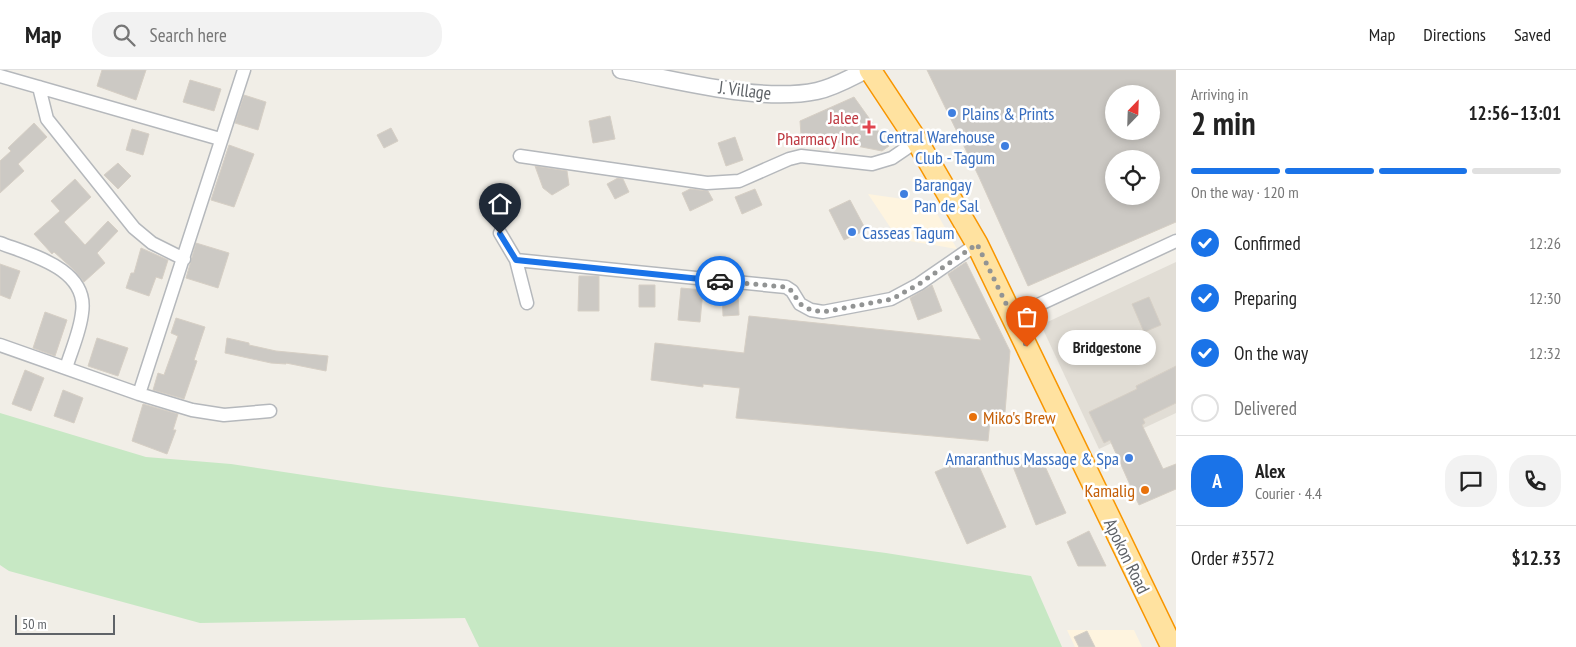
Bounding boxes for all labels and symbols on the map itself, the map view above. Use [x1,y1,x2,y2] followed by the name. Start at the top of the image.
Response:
[716,75,773,105] street label: J. Village
[1105,85,1160,140] north arrow
[962,102,1054,125] place label: Plains & Prints
[777,106,860,150] place label: Jalee Pharmacy Inc
[946,107,958,119] marker: Plains & Prints
[863,121,875,133] marker: Jalee Pharmacy Inc
[879,125,995,169] place label: Central Warehouse Club - Tagum
[999,140,1011,152] marker: Central Warehouse Club - Tagum
[914,173,979,217] place label: Barangay Pan de Sal
[479,183,521,234] pin
[898,188,910,200] marker: Barangay Pan de Sal
[862,221,954,244] place label: Casseas Tagum
[846,226,858,238] marker: Casseas Tagum
[695,256,745,306] courier
[1006,296,1048,347] pin
[1057,330,1154,364] callout: Bridgestone
[983,406,1056,429] place label: Miko's Brew
[967,411,979,423] marker: Miko's Brew
[946,447,1119,470] place label: Amaranthus Massage & Spa
[1123,452,1135,464] marker: Amaranthus Massage & Spa
[1085,479,1135,502] place label: Kamalig
[1139,484,1151,496] marker: Kamalig
[1099,514,1155,598] street label: Apokon Road
[15,612,115,635] scale bar

